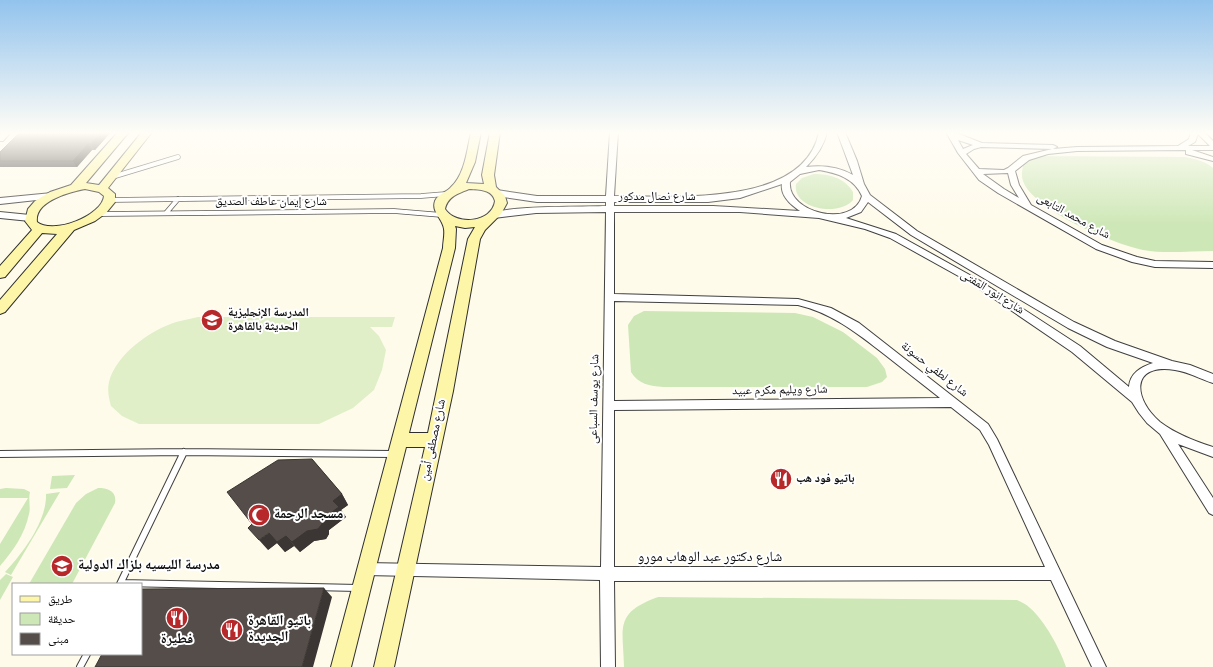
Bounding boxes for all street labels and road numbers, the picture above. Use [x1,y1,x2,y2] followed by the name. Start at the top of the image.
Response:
[617,187,696,208] street label: شارع نصال مدكور
[1032,188,1114,246] street label: شارع محمد التابعى
[215,192,327,213] street label: شارع إيمان عاطف الصديق
[956,265,1028,321] street label: شارع انور المفتى
[896,337,972,403] street label: شارع لطفي حسونة
[584,354,606,444] street label: شارع يوسف السباعى
[732,380,828,402] street label: شارع ويليم مكرم عبيد
[415,397,453,483] street label: شارع مصطفى أمين
[638,546,782,570] street label: شارع دكتور عبد الوهاب مورو

